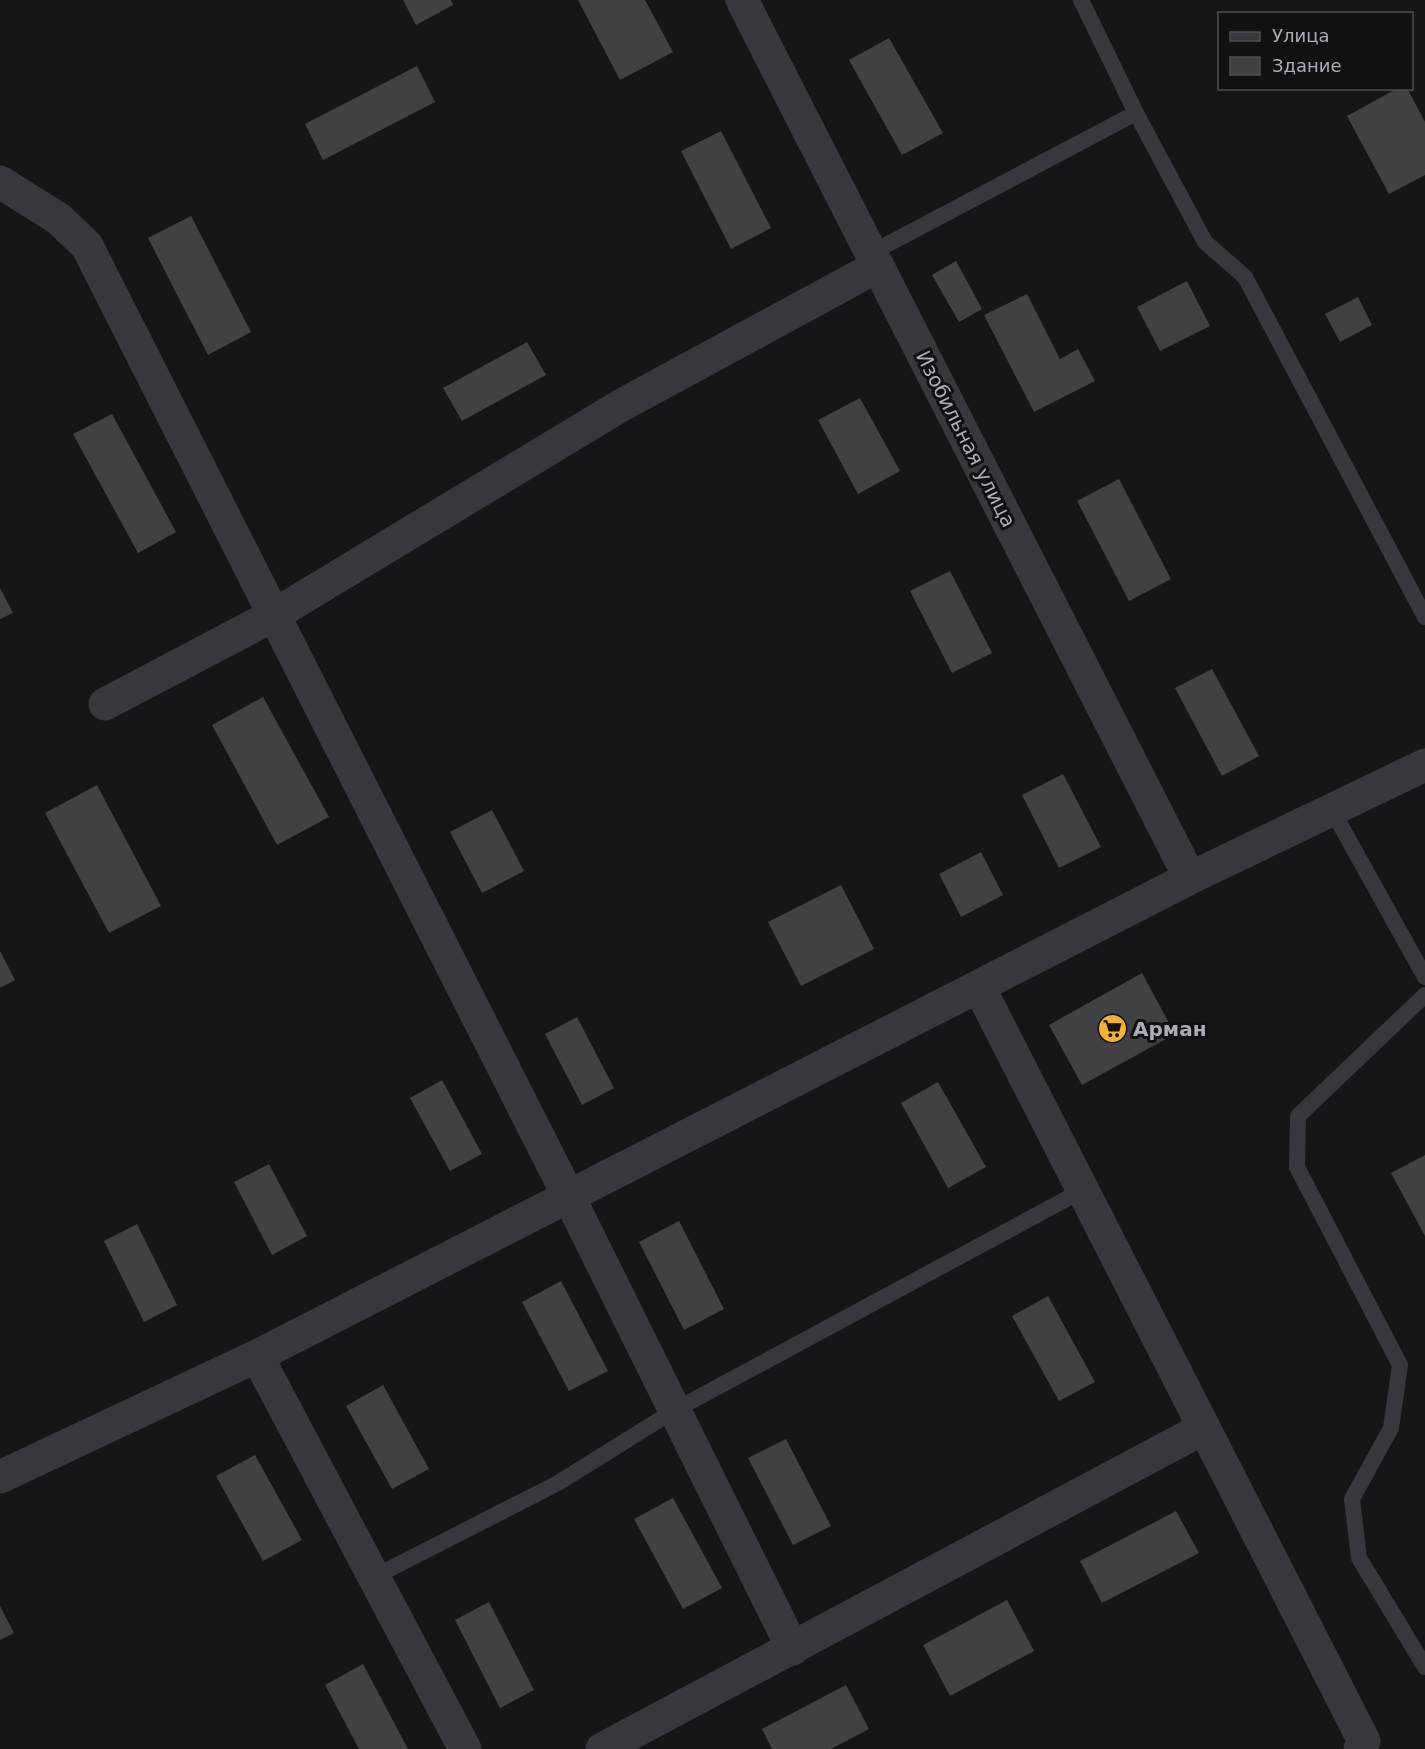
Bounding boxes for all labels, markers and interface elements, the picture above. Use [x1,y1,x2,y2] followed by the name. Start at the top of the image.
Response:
[1218,12,1413,90] legend
[1272,25,1329,46] text: Улица
[1272,55,1342,76] text: Здание
[911,347,1021,531] street label: Изобильная улица
[1096,1013,1128,1045] supermarket icon: Арман
[1133,1017,1206,1041] place label: Арман

